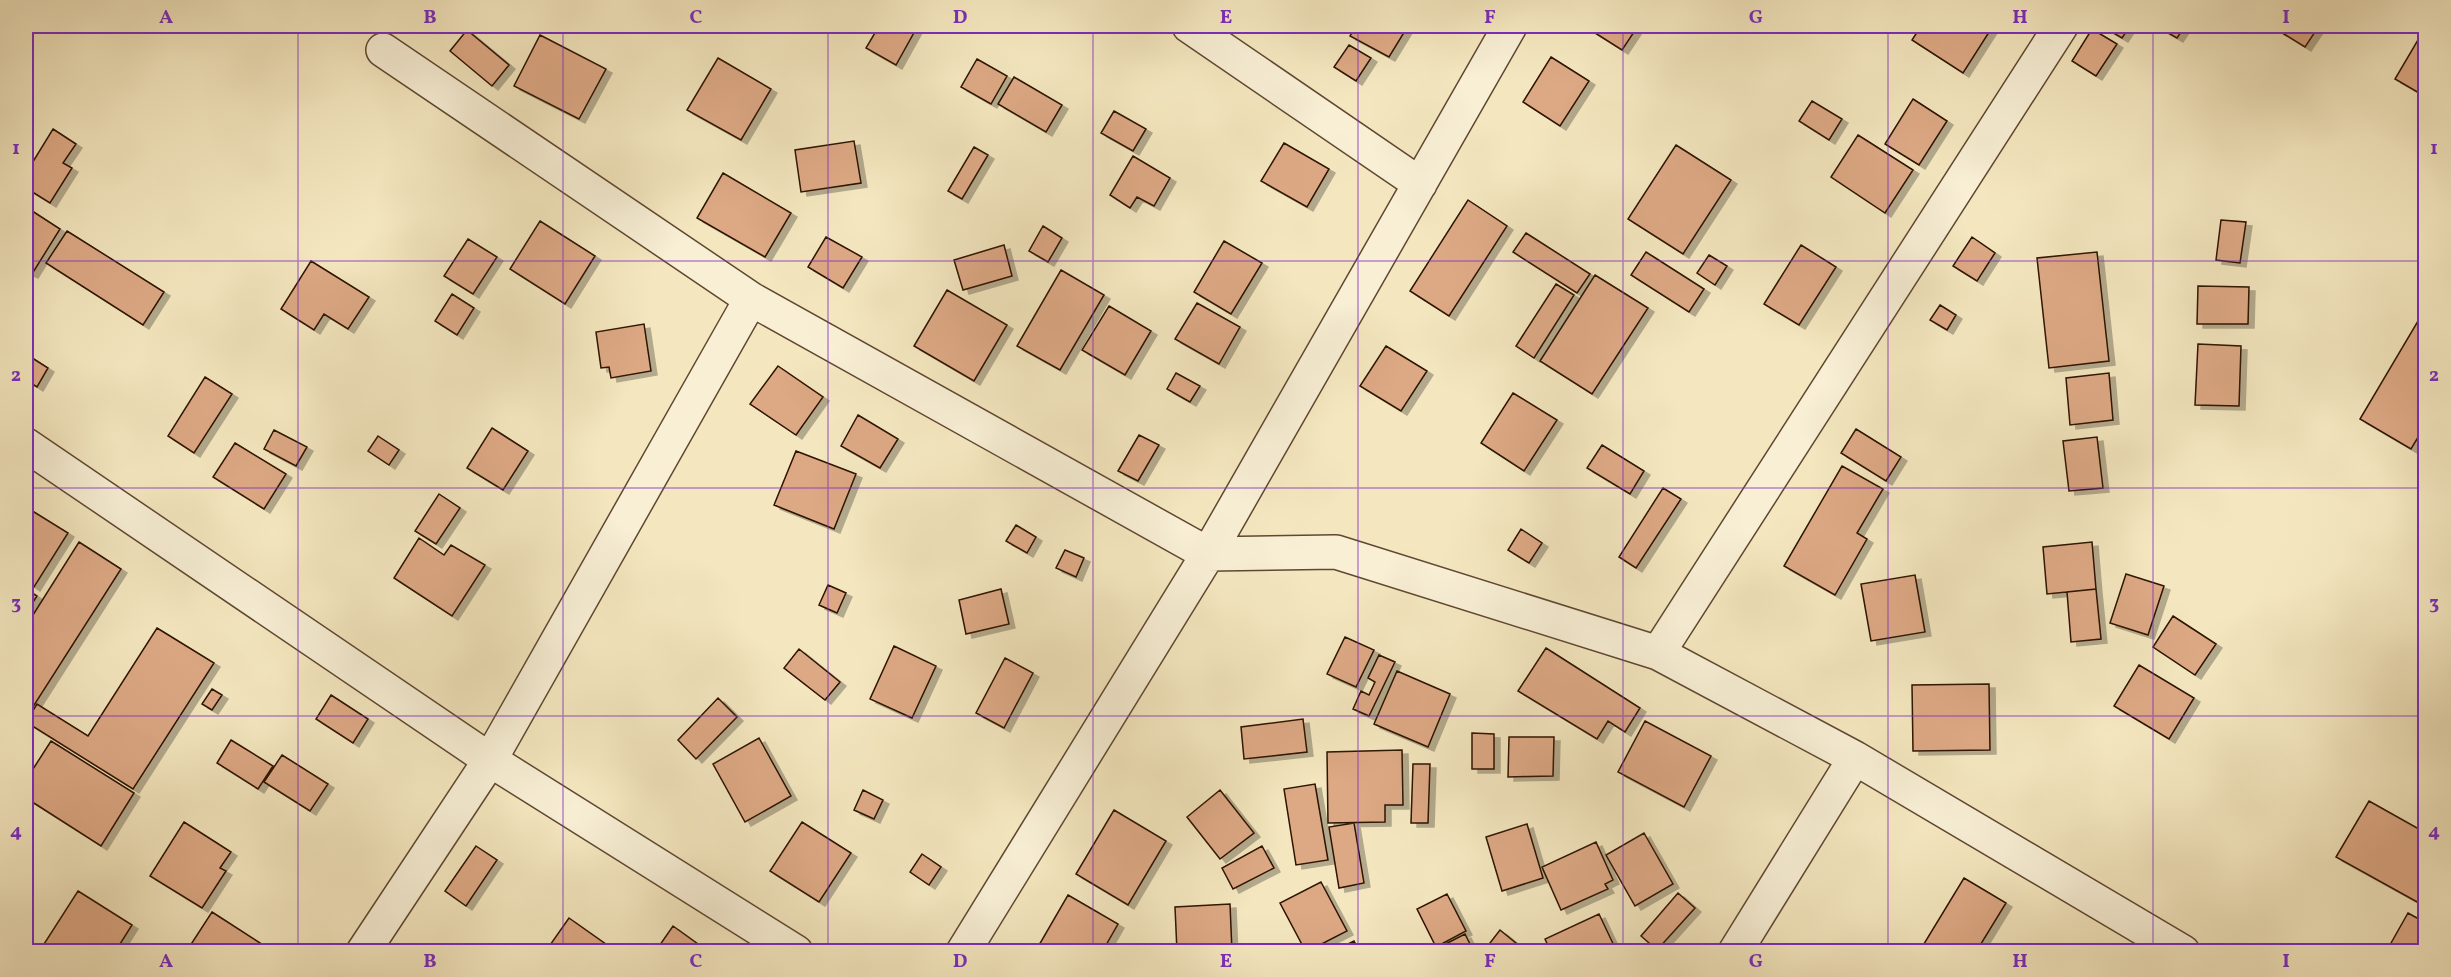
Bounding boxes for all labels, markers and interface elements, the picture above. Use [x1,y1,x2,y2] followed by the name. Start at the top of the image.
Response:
[159,4,173,32] text: A
[423,4,437,32] text: B
[690,4,703,32] text: C
[953,4,967,32] text: D
[1220,4,1232,32] text: E
[1484,4,1496,32] text: F
[1749,4,1763,32] text: G
[2012,4,2028,32] text: H
[2282,4,2290,32] text: I
[12,135,20,163] text: 1
[2430,135,2438,163] text: 1
[11,362,21,390] text: 2
[2429,362,2439,390] text: 2
[11,590,21,618] text: 3
[2429,590,2439,618] text: 3
[10,818,22,846] text: 4
[2428,818,2440,846] text: 4
[159,948,173,976] text: A
[423,948,437,976] text: B
[690,948,703,976] text: C
[953,948,967,976] text: D
[1220,948,1232,976] text: E
[1484,948,1496,976] text: F
[1749,948,1763,976] text: G
[2012,948,2028,976] text: H
[2282,948,2290,976] text: I

